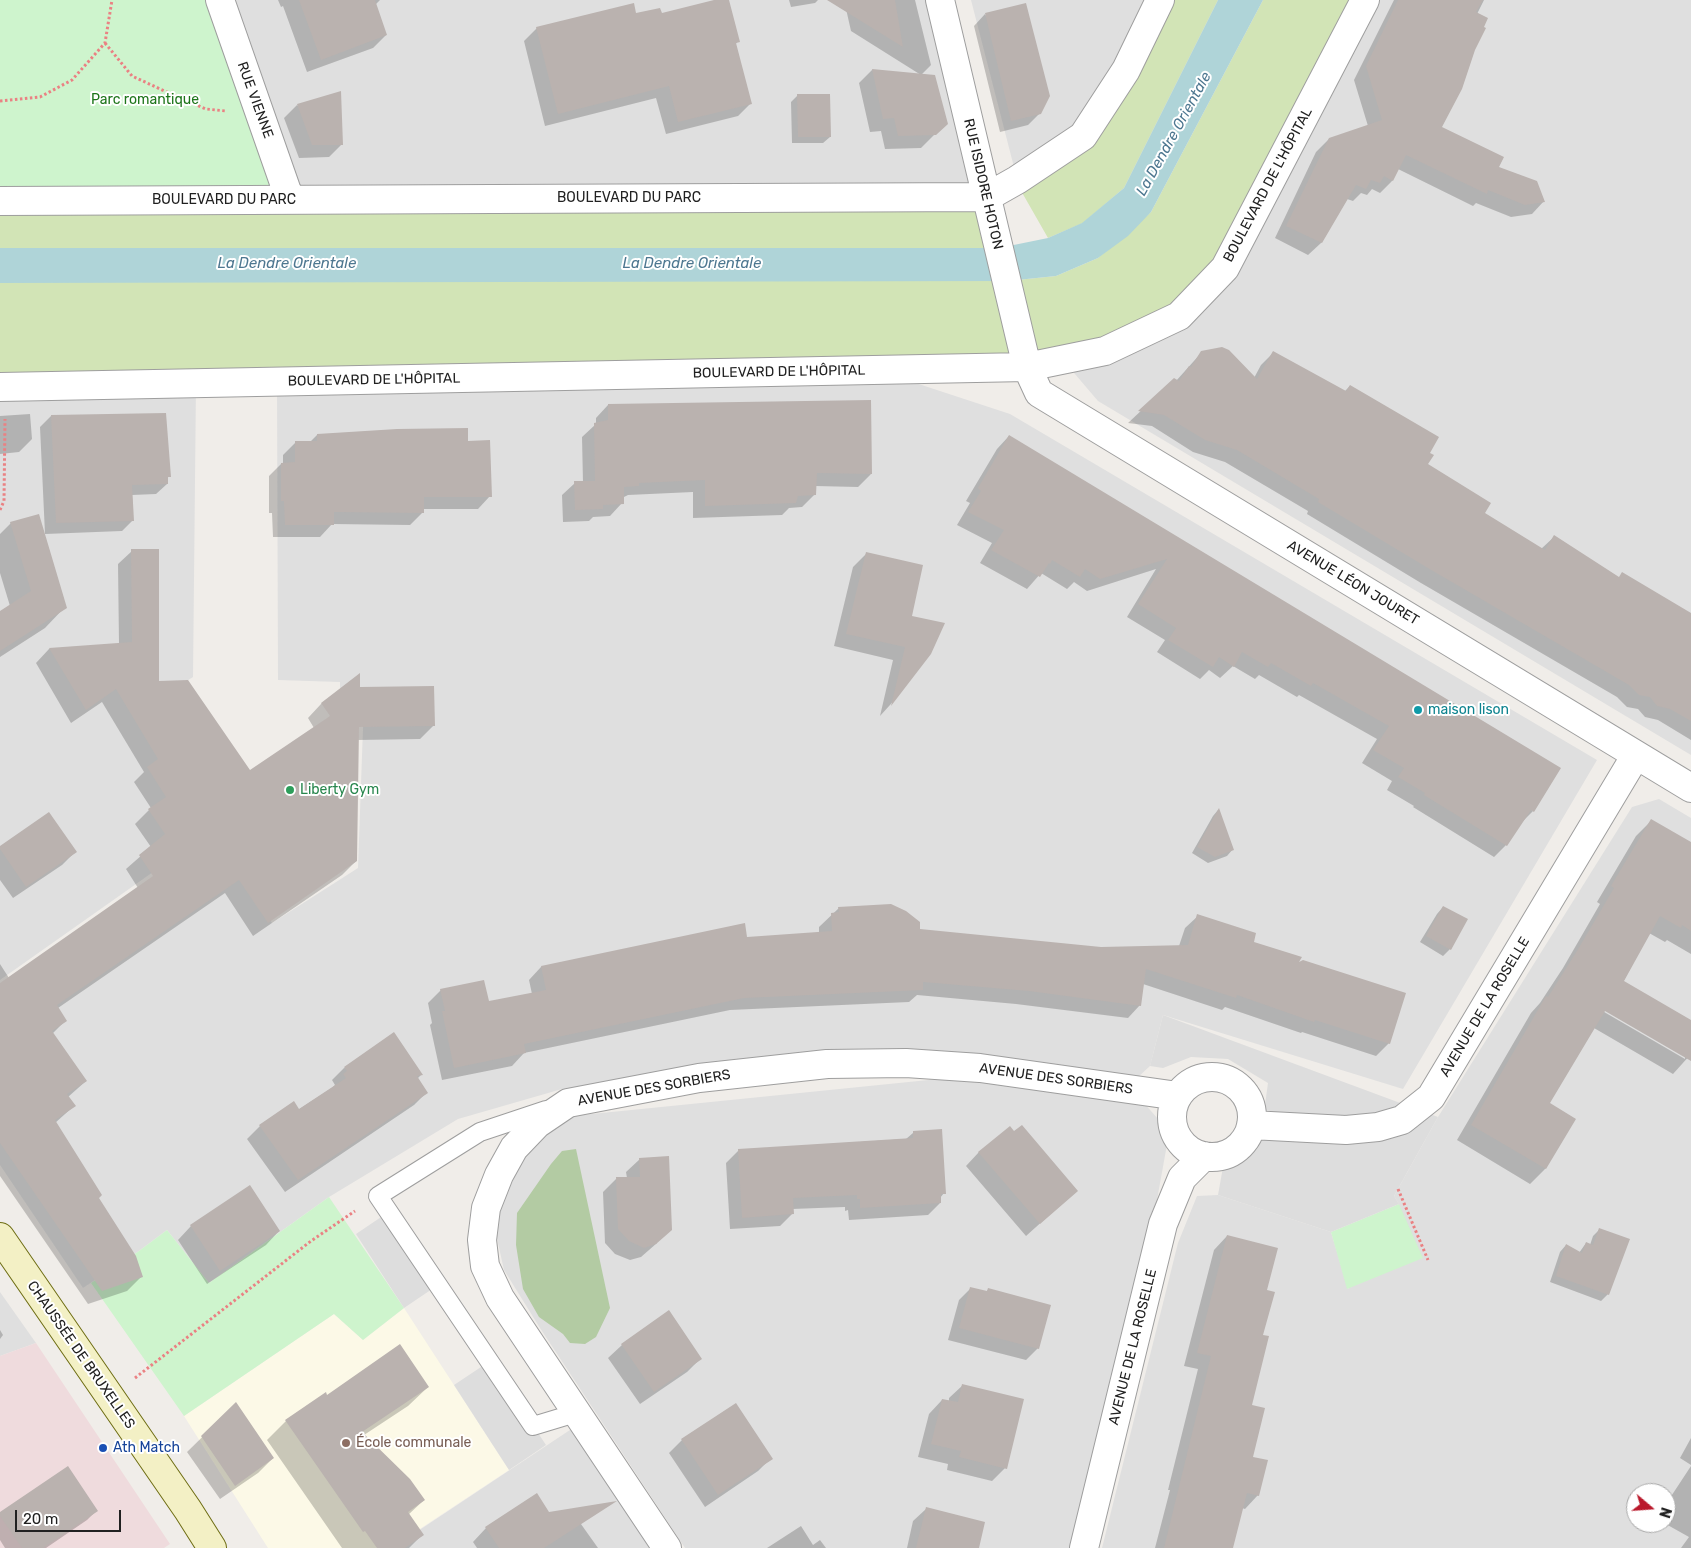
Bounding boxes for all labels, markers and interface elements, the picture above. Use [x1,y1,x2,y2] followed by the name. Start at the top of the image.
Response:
[233,59,277,141] street label: RUE VIENNE
[1132,69,1216,199] water label: La Dendre Orientale
[91,92,199,108] park label: Parc romantique
[1220,105,1316,265] street label: BOULEVARD DE L'HÔPITAL
[960,117,1006,251] street label: RUE ISIDORE HOTON
[557,190,701,206] street label: BOULEVARD DU PARC
[152,192,296,208] street label: BOULEVARD DU PARC
[218,255,356,273] water label: La Dendre Orientale
[623,255,761,273] water label: La Dendre Orientale
[693,362,865,382] street label: BOULEVARD DE L'HÔPITAL
[288,370,460,390] street label: BOULEVARD DE L'HÔPITAL
[1284,537,1422,629] street label: AVENUE LÉON JOURET
[1428,702,1509,718] place label: maison lison
[1412,704,1424,716] marker: maison lison
[300,782,379,798] place label: Liberty Gym
[284,784,296,796] marker: Liberty Gym
[1437,934,1533,1080] street label: AVENUE DE LA ROSELLE
[978,1060,1134,1098] street label: AVENUE DES SORBIERS
[576,1066,732,1110] street label: AVENUE DES SORBIERS
[1105,1267,1161,1427] street label: AVENUE DE LA ROSELLE
[24,1278,138,1432] street label: CHAUSSÉE DE BRUXELLES
[356,1435,471,1451] place label: École communale
[340,1437,352,1449] marker: École communale
[113,1440,180,1456] place label: Ath Match
[97,1442,109,1454] marker: Ath Match
[1626,1483,1676,1533] north arrow
[18,1500,124,1532] scale bar
[1655,1505,1674,1520] text: N
[23,1510,58,1528] text: 20 m

